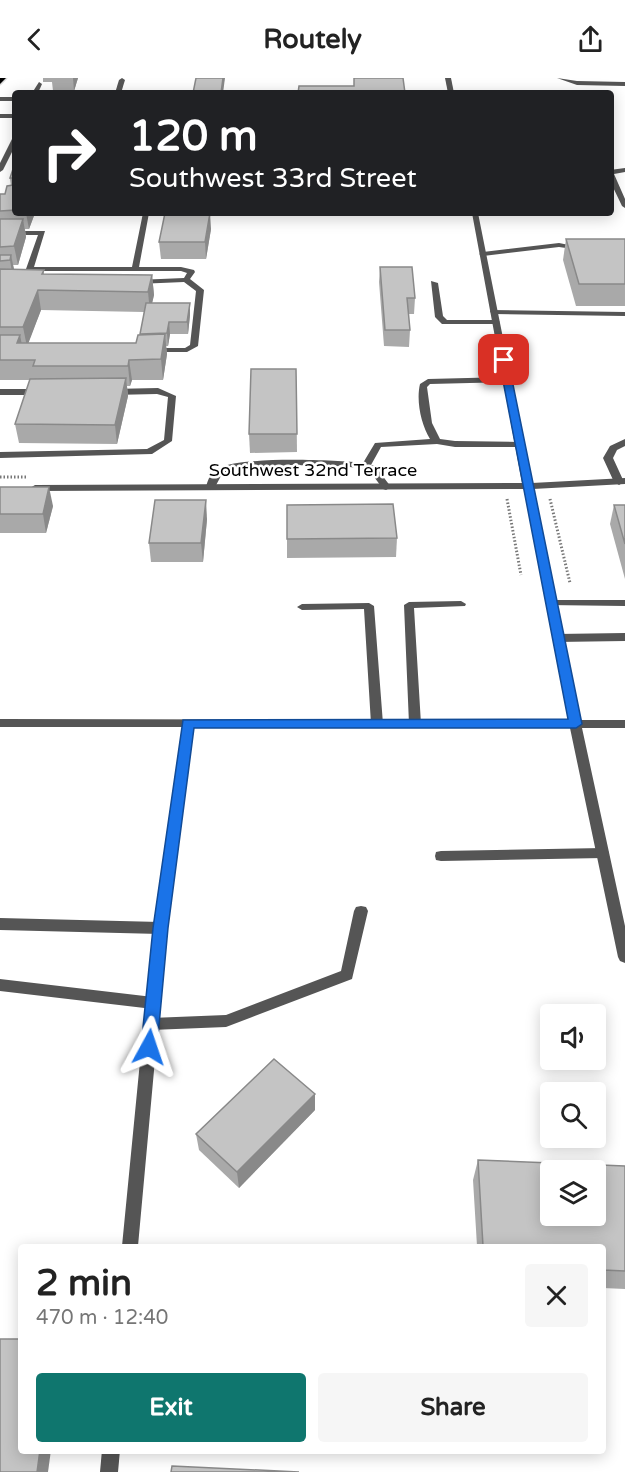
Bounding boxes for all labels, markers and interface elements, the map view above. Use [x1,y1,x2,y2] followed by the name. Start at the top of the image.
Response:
[18,23,51,56] icon: back
[263,23,362,56] text: Routely
[574,23,607,56] icon: share
[129,111,258,162] text: 120 m
[30,114,108,192] icon: right
[129,162,417,195] text: Southwest 33rd Street
[478,334,529,385] pin
[487,343,520,376] icon: arrive
[209,459,417,481] street label: Southwest 32nd Terrace
[540,1004,606,1226] map controls
[540,1004,606,1070] button: sound
[117,1015,181,1079] position arrow
[540,1082,606,1148] button: search
[540,1160,606,1226] button: layers
[36,1262,132,1305] text: 2 min
[525,1264,588,1327] button: close
[36,1306,168,1330] text: 470 m · 12:40
[36,1373,306,1442] button: Exit
[318,1373,588,1442] button: Share

